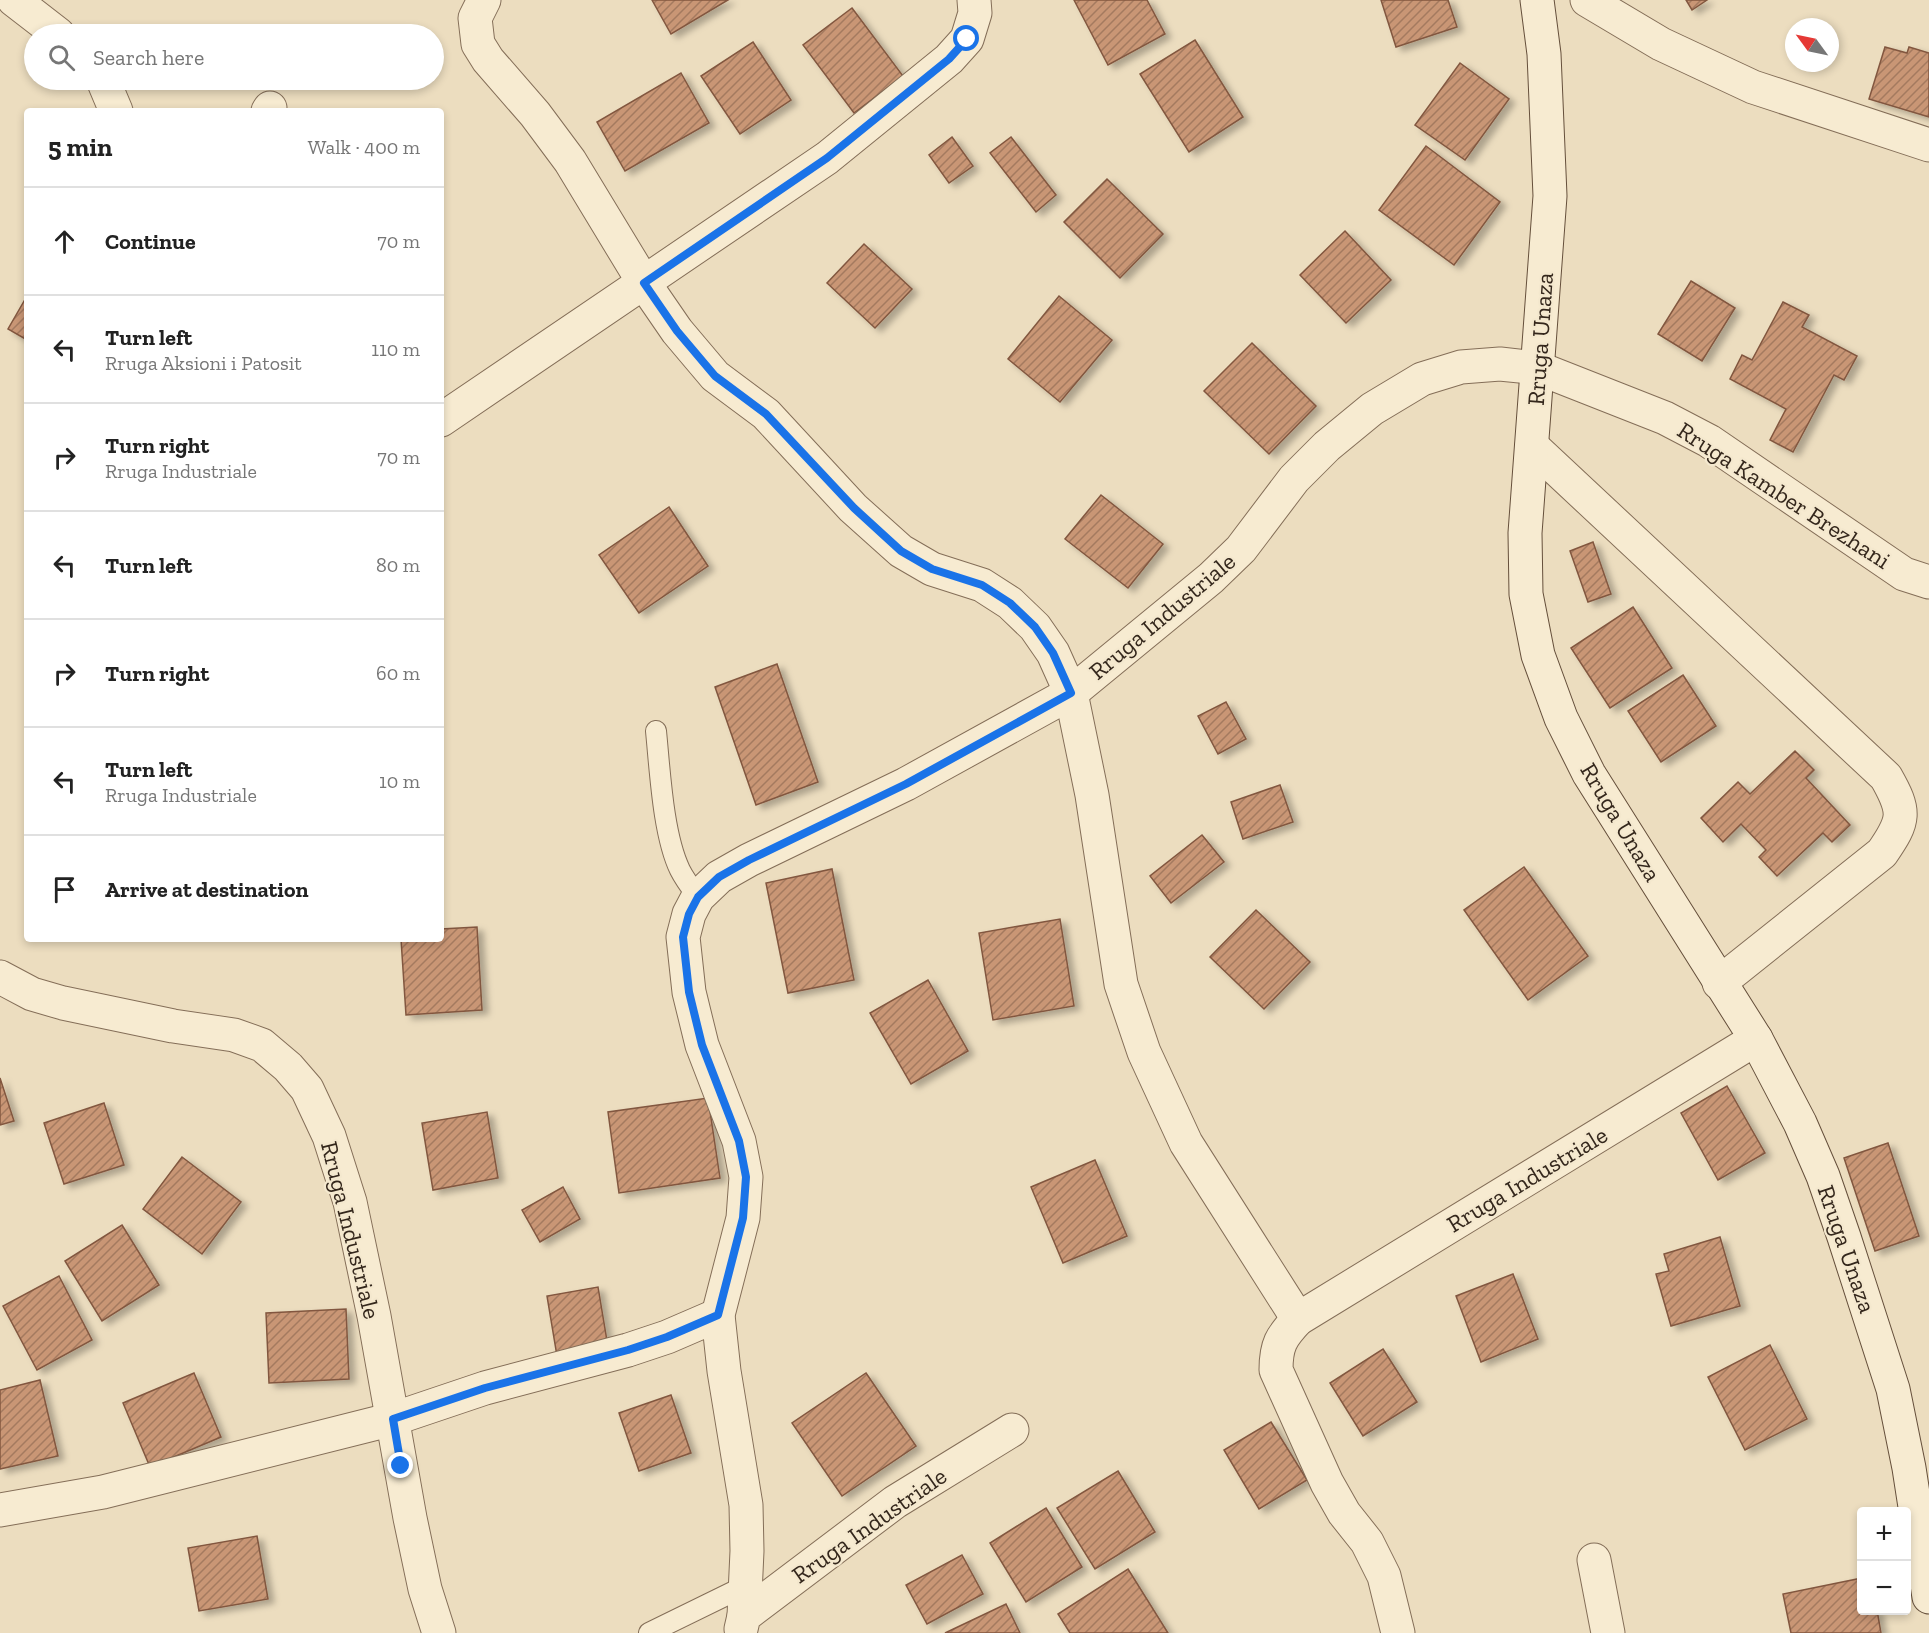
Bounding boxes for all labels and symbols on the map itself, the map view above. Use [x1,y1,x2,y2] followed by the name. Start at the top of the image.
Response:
[1785,18,1839,72] north arrow
[953,25,979,51] route start
[1521,271,1559,406] street label: Rruga Unaza
[1672,415,1896,575] street label: Rruga Kamber Brezhani
[1083,546,1241,686] street label: Rruga Industriale
[1574,757,1668,887] street label: Rruga Unaza
[1441,1120,1613,1238] street label: Rruga Industriale
[315,1138,387,1322] street label: Rruga Industriale
[1812,1181,1883,1317] street label: Rruga Unaza
[387,1452,413,1478] route end
[786,1461,952,1589] street label: Rruga Industriale

